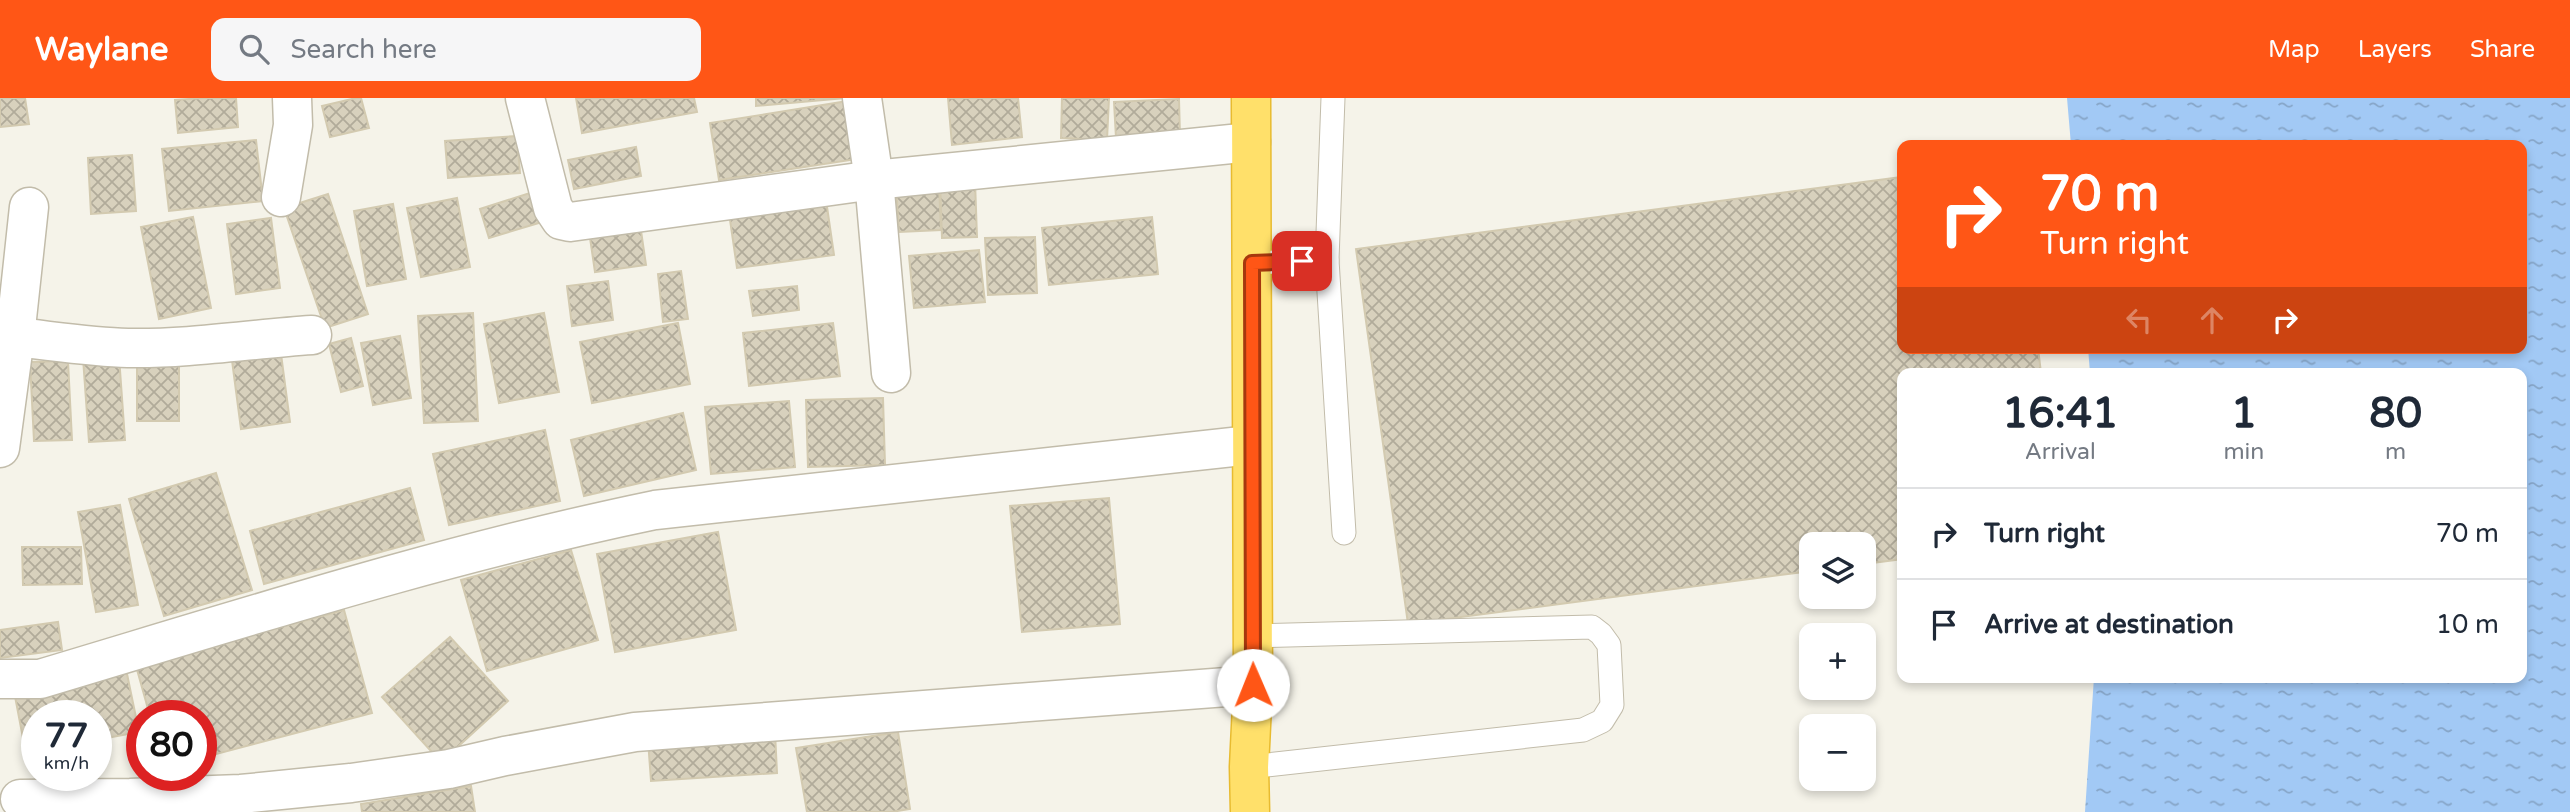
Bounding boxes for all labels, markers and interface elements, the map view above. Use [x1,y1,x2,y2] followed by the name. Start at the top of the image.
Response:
[211,18,701,81] search box
[35,30,169,69] text: Waylane
[235,30,273,68] icon: search
[291,34,437,65] text: Search here
[2268,35,2320,64] text: Map
[2358,35,2432,64] text: Layers
[2470,35,2535,64] text: Share
[2040,165,2159,224] text: 70 m
[1925,168,2016,259] icon: right
[2040,225,2189,263] text: Turn right
[1272,231,1332,291] pin
[1283,242,1321,280] icon: arrive
[2120,301,2158,339] icon: left
[2193,301,2231,339] icon: ahead
[2266,301,2304,339] icon: right
[2002,388,2118,439] text: 16:41
[2231,388,2257,439] text: 1
[2369,388,2422,439] text: 80
[2025,438,2096,466] text: Arrival
[2223,438,2264,466] text: min
[2385,438,2406,466] text: m
[1925,515,1963,553] icon: right
[1984,518,2105,549] text: Turn right
[2436,518,2499,549] text: 70 m
[1799,532,1876,791] map controls
[1799,532,1876,609] button: layers
[1925,606,1963,644] icon: arrive
[1984,609,2234,640] text: Arrive at destination
[2436,609,2499,640] text: 10 m
[1799,623,1876,700] button: +
[1216,648,1290,722] position arrow
[126,700,217,791] speed limit sign: 80
[1799,714,1876,791] button: −
[45,715,88,757] text: 77
[44,752,89,774] text: km/h

